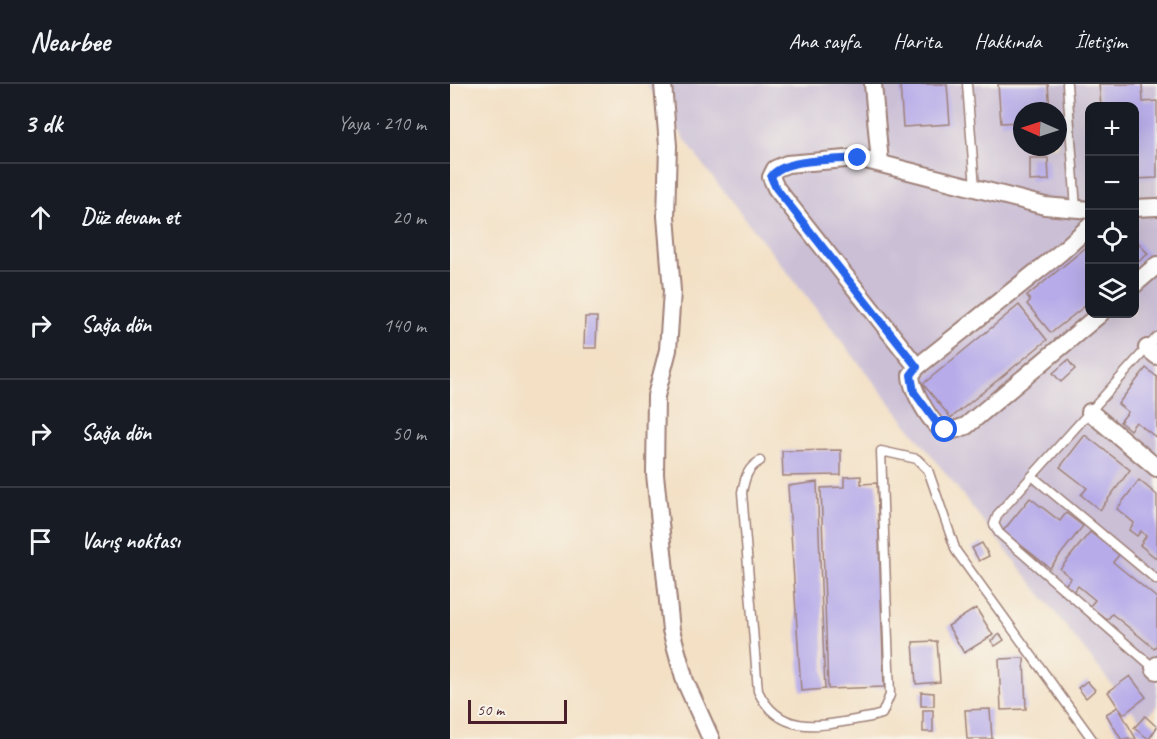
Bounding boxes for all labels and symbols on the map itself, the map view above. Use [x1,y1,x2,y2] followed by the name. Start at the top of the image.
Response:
[1013,102,1067,156] north arrow
[844,144,870,170] route end
[931,416,957,442] route start
[468,697,567,724] scale bar

